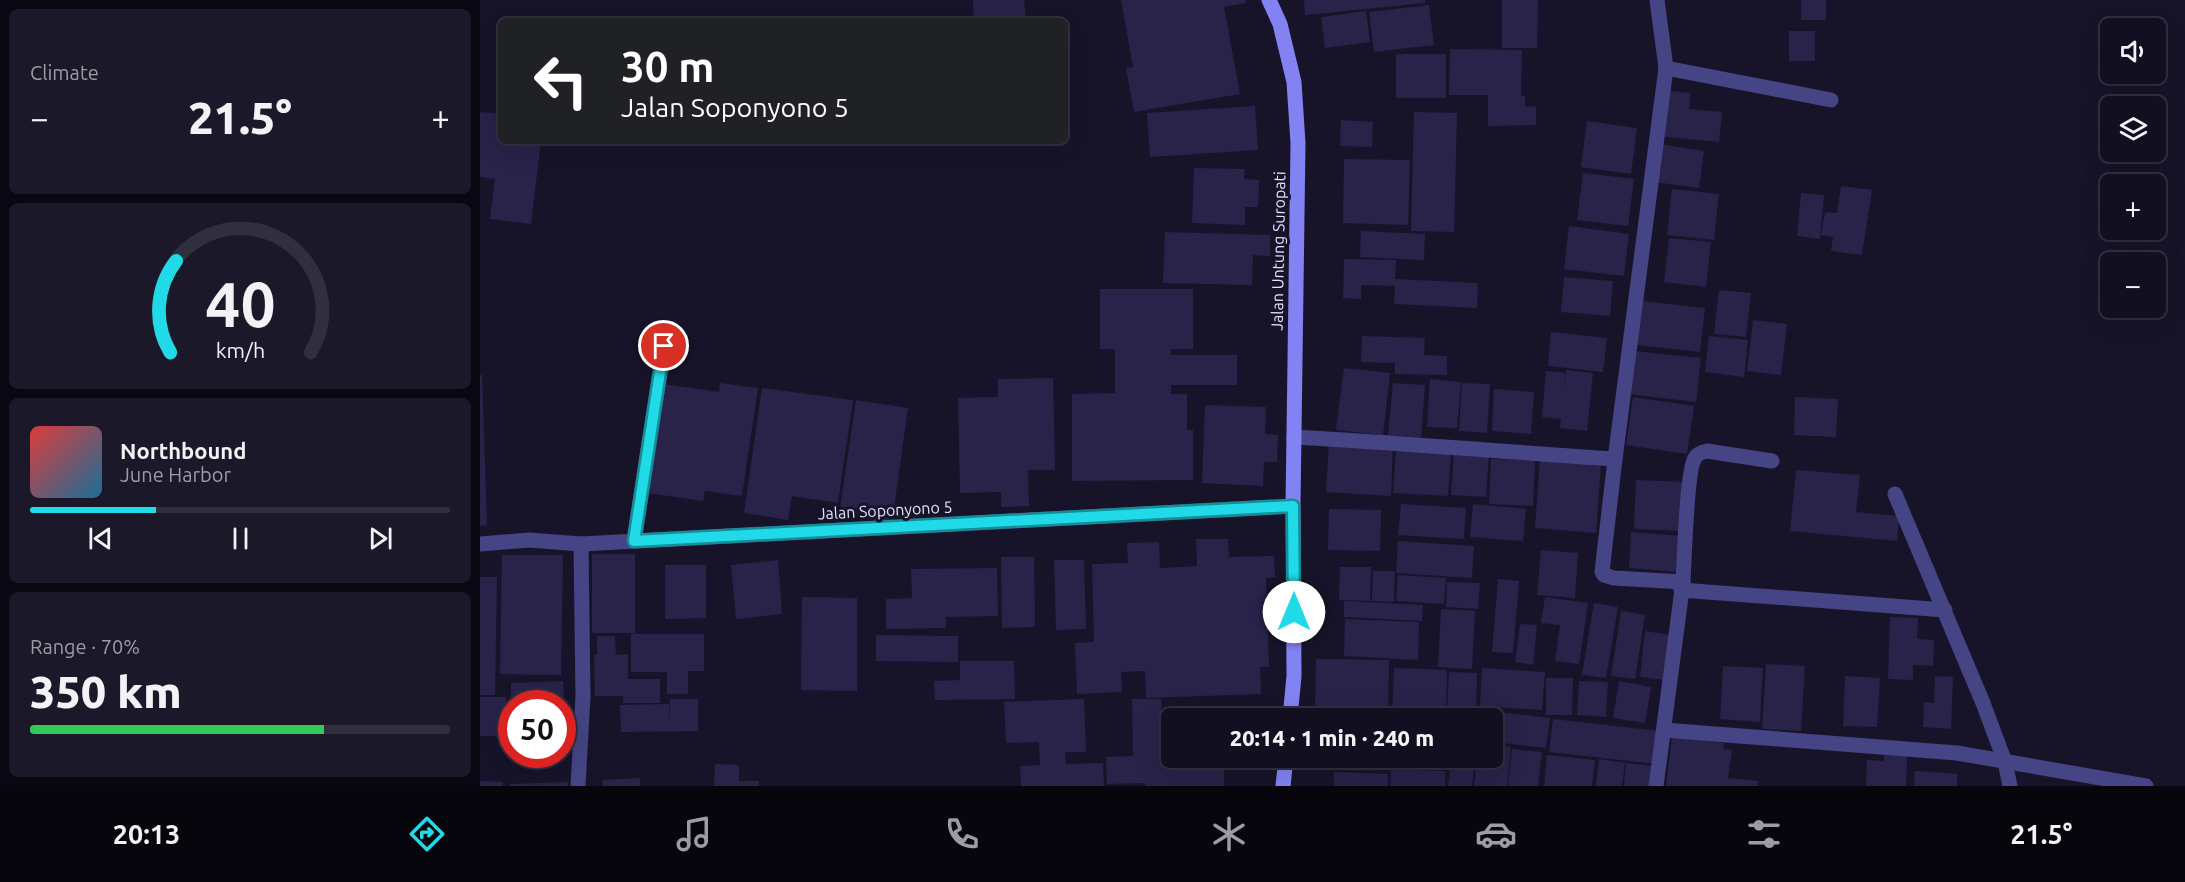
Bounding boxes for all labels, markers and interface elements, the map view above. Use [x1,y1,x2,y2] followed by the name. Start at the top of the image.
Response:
[2100,18,2166,318] map controls
[2100,18,2166,84] button: sound
[522,42,600,120] icon: left
[621,43,715,90] text: 30 m
[30,61,99,84] text: Climate
[188,92,292,143] text: 21.5°
[621,92,849,122] text: Jalan Soponyono 5
[2100,96,2166,162] button: layers
[30,99,49,136] text: −
[431,99,450,136] text: +
[1268,171,1288,331] street label: Jalan Untung Suropati
[2100,174,2166,240] button: +
[2100,252,2166,318] button: −
[205,269,275,339] text: 40
[638,320,689,371] pin
[647,329,680,362] icon: arrive
[215,338,265,362] text: km/h
[120,438,246,463] text: Northbound
[120,463,231,486] text: June Harbor
[817,497,953,523] street label: Jalan Soponyono 5
[84,522,117,555] icon: previous
[224,522,257,555] icon: pause
[364,522,397,555] icon: next
[1262,580,1326,644] position arrow
[30,635,140,658] text: Range · 70%
[30,666,182,717] text: 350 km
[498,690,576,768] speed limit sign: 50
[1230,725,1434,750] text: 20:14 · 1 min · 240 m
[406,813,448,855] icon: directions
[673,813,715,855] icon: music
[941,813,983,855] icon: phone
[1208,813,1250,855] icon: climate
[1475,813,1517,855] icon: car
[1743,813,1785,855] icon: filters
[113,819,180,849] text: 20:13
[2010,819,2072,849] text: 21.5°

